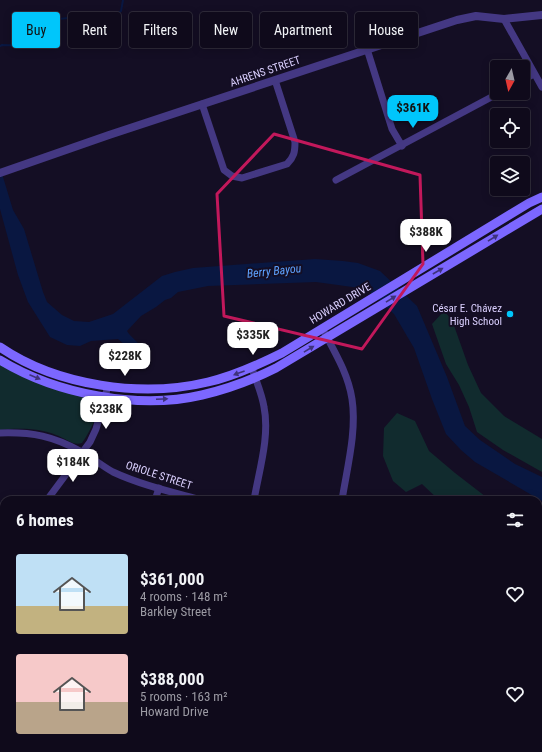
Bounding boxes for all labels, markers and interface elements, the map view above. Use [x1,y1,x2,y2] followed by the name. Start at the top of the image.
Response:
[12,12,60,48] chip: Buy
[68,12,121,48] chip: Rent
[129,12,192,48] chip: Filters
[200,12,252,48] chip: New
[260,12,347,48] chip: Apartment
[355,12,418,48] chip: House
[228,53,302,90] street label: AHRENS STREET
[490,60,530,100] north arrow
[490,60,530,196] map controls
[385,95,441,129] pin: $361K
[396,100,430,115] text: $361K
[490,108,530,148] button: locate
[490,156,530,196] button: layers
[398,219,454,253] pin: $388K
[409,224,443,239] text: $388K
[488,234,498,242] one-way arrow
[246,261,302,281] water label: Berry Bayou
[432,268,444,275] one-way arrow
[307,280,374,327] street label: HOWARD DRIVE
[385,296,397,303] one-way arrow
[432,302,502,328] place label: César E. Chávez High School
[505,309,515,319] marker: César E. Chávez High School
[225,322,281,356] pin: $335K
[236,327,270,342] text: $335K
[97,343,153,377] pin: $228K
[303,345,315,352] one-way arrow
[108,348,142,363] text: $228K
[232,370,244,376] one-way arrow
[29,374,40,380] one-way arrow
[78,396,134,430] pin: $238K
[156,396,169,402] one-way arrow
[89,401,123,416] text: $238K
[45,449,101,483] pin: $184K
[56,454,90,469] text: $184K
[124,459,194,492] street label: ORIOLE STREET
[504,509,526,531] icon: filters
[16,510,74,530] text: 6 homes
[140,569,204,589] text: $361,000
[48,570,96,618] icon: home
[504,583,526,605] icon: heart
[140,589,227,604] text: 4 rooms · 148 m²
[140,604,211,619] text: Barkley Street
[140,669,204,689] text: $388,000
[48,670,96,718] icon: home
[504,683,526,705] icon: heart
[140,689,227,704] text: 5 rooms · 163 m²
[140,704,208,719] text: Howard Drive

